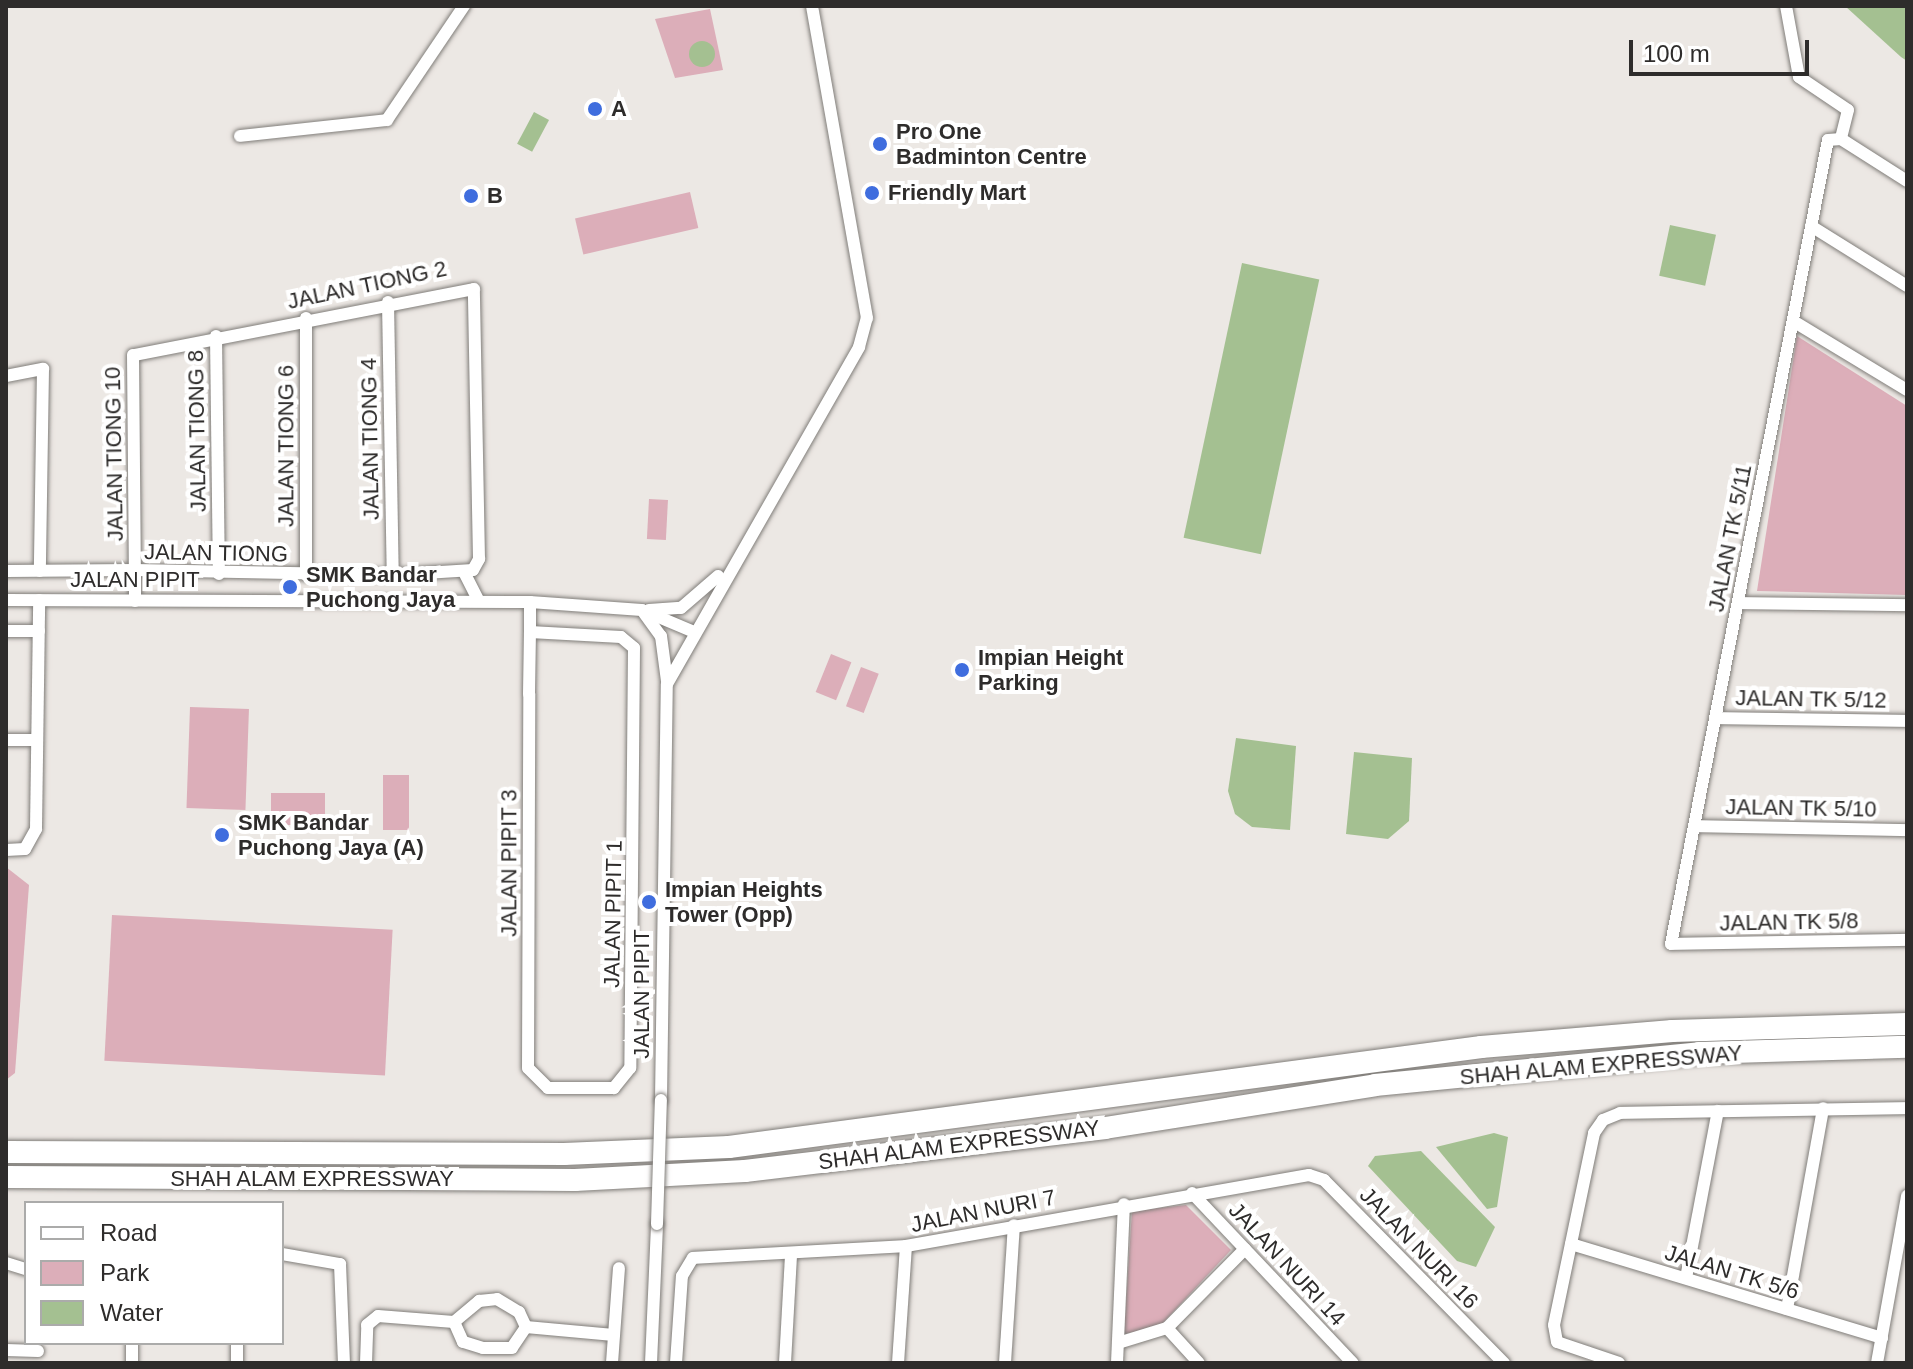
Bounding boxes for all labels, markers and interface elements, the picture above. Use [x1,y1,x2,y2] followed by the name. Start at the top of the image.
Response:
[1633,24,1813,74] scale bar
[1643,40,1710,67] text: 100 m
[611,96,627,122] place label: A
[586,100,604,118] marker: A
[896,118,1087,170] place label: Pro One Badminton Centre
[871,135,889,153] marker: Pro One Badminton Centre
[888,180,1026,206] place label: Friendly Mart
[487,183,503,209] place label: B
[863,184,881,202] marker: Friendly Mart
[462,187,480,205] marker: B
[285,255,449,315] street label: JALAN TIONG 2
[182,349,212,513] street label: JALAN TIONG 8
[355,357,385,521] street label: JALAN TIONG 4
[273,365,299,527] street label: JALAN TIONG 6
[99,366,129,542] street label: JALAN TIONG 10
[1703,462,1757,614] street label: JALAN TK 5/11
[144,539,288,567] street label: JALAN TIONG
[306,561,455,612] place label: SMK Bandar Puchong Jaya
[70,567,200,593] street label: JALAN PIPIT
[281,578,299,596] marker: SMK Bandar Puchong Jaya
[978,644,1123,696] place label: Impian Height Parking
[953,661,971,679] marker: Impian Height Parking
[1735,684,1887,714] street label: JALAN TK 5/12
[496,789,522,937] street label: JALAN PIPIT 3
[1725,793,1877,823] street label: JALAN TK 5/10
[238,809,424,860] place label: SMK Bandar Puchong Jaya (A)
[213,826,231,844] marker: SMK Bandar Puchong Jaya (A)
[599,840,627,988] street label: JALAN PIPIT 1
[665,876,823,928] place label: Impian Heights Tower (Opp)
[640,893,658,911] marker: Impian Heights Tower (Opp)
[1719,908,1859,936] street label: JALAN TK 5/8
[629,929,655,1059] street label: JALAN PIPIT
[1458,1039,1744,1091] street label: SHAH ALAM EXPRESSWAY
[816,1115,1102,1175] street label: SHAH ALAM EXPRESSWAY
[170,1166,454,1192] street label: SHAH ALAM EXPRESSWAY
[1354,1182,1484,1314] street label: JALAN NURI 16
[908,1184,1058,1238] street label: JALAN NURI 7
[1223,1197,1351,1331] street label: JALAN NURI 14
[24,1201,284,1345] legend
[100,1219,157,1246] text: Road
[1661,1239,1803,1305] street label: JALAN TK 5/6
[100,1259,149,1286] text: Park
[100,1299,163,1326] text: Water

